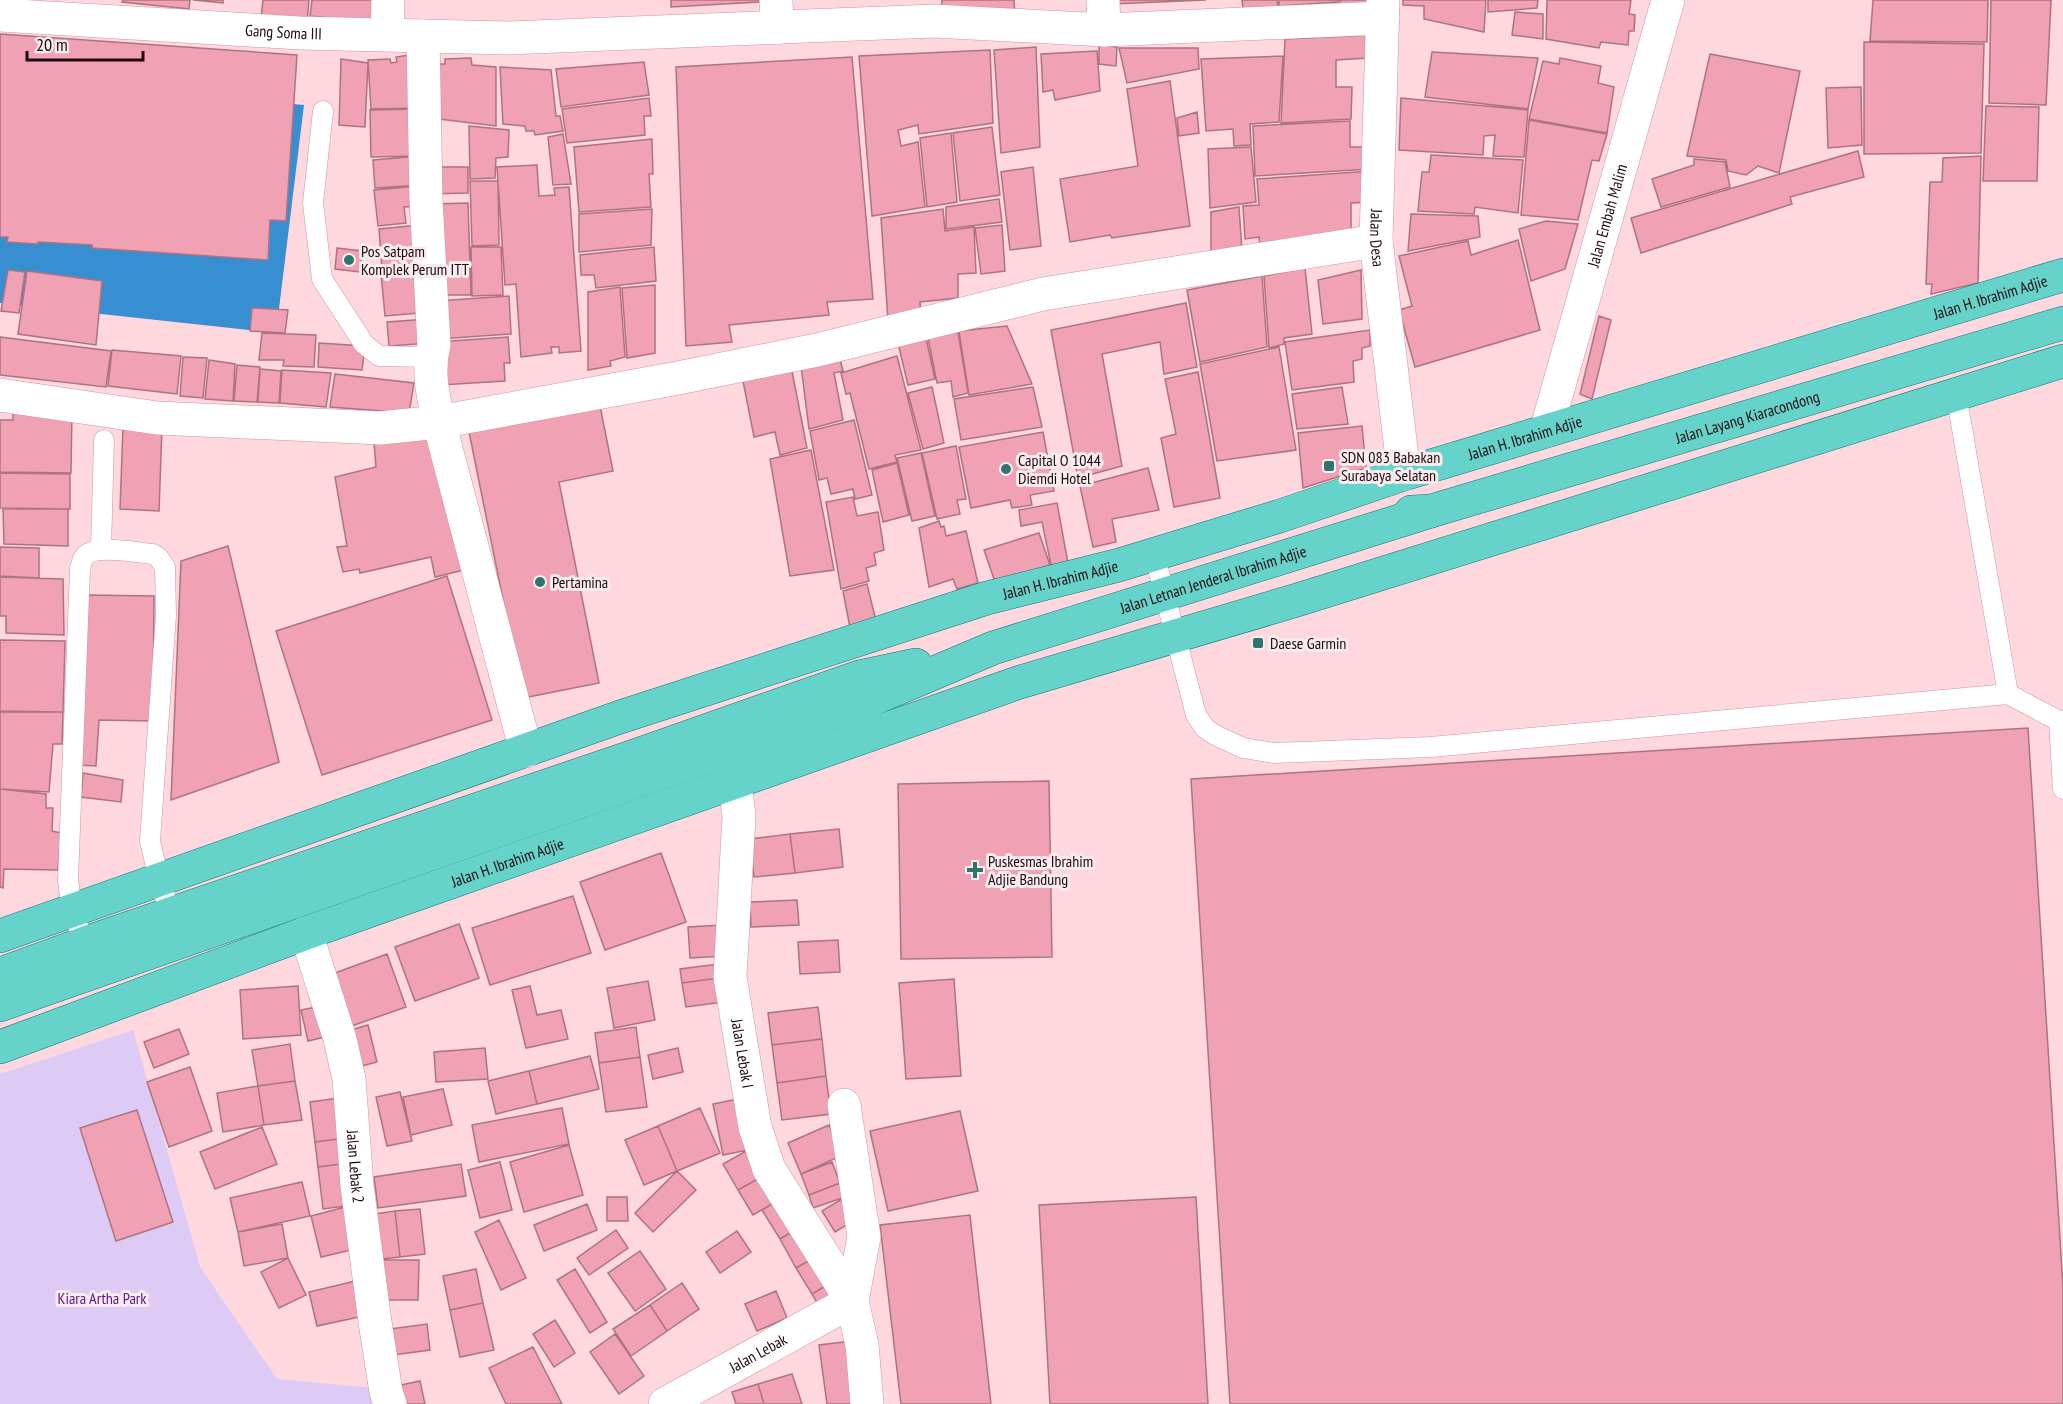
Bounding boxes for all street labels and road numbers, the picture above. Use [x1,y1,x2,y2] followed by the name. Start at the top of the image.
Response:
[245,20,322,44] street label: Gang Soma III
[1583,162,1631,270] street label: Jalan Embah Malim
[1366,208,1389,268] street label: Jalan Desa
[1930,270,2050,324] street label: Jalan H. Ibrahim Adjie
[1672,386,1822,448] street label: Jalan Layang Kiaracondong
[1465,411,1584,464] street label: Jalan H. Ibrahim Adjie
[1116,541,1309,618] street label: Jalan Letnan Jenderal Ibrahim Adjie
[1000,556,1120,604] street label: Jalan H. Ibrahim Adjie
[447,833,566,892] street label: Jalan H. Ibrahim Adjie
[727,1016,758,1089] street label: Jalan Lebak I
[343,1128,369,1204] street label: Jalan Lebak 2
[725,1329,791,1377] street label: Jalan Lebak

